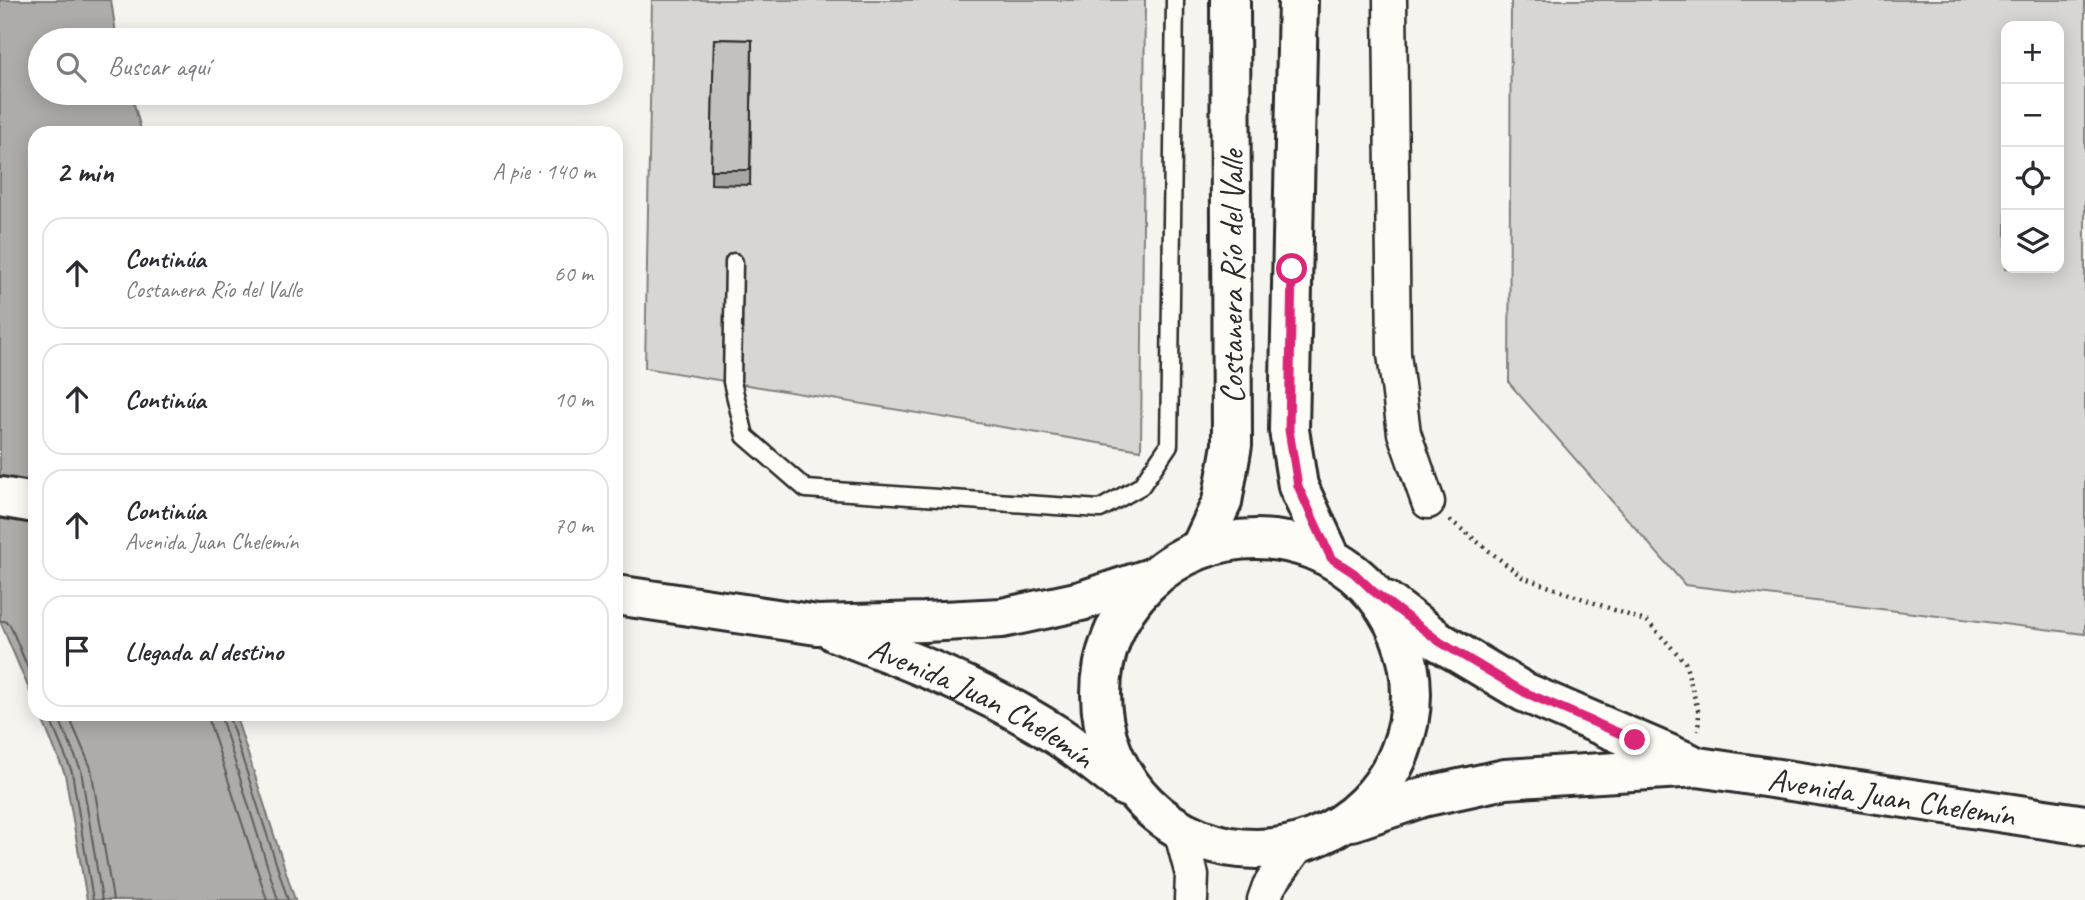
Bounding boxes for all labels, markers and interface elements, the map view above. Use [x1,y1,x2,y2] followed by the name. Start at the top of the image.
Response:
[2001,21,2064,273] map controls
[2001,21,2064,84] button: +
[28,28,623,105] search box
[52,48,90,86] icon: search
[108,50,210,83] text: Buscar aquí
[2001,84,2064,147] button: −
[2001,147,2064,210] button: locate
[1211,148,1253,404] street label: Costanera Río del Valle
[56,153,113,191] text: 2 min
[492,157,595,186] text: A pie · 140 m
[2001,210,2064,273] button: layers
[125,242,206,275] text: Continúa
[1276,253,1307,284] route start
[58,254,96,292] icon: ahead
[554,259,593,288] text: 60 m
[125,275,302,304] text: Costanera Río del Valle
[58,380,96,418] icon: ahead
[125,383,206,416] text: Continúa
[554,385,593,414] text: 10 m
[125,494,206,527] text: Continúa
[58,506,96,544] icon: ahead
[554,511,593,540] text: 70 m
[125,527,298,556] text: Avenida Juan Chelemín
[863,627,1104,778] street label: Avenida Juan Chelemín
[58,632,96,670] icon: arrive
[125,635,283,668] text: Llegada al destino
[1619,724,1650,755] route end
[1765,758,2019,836] street label: Avenida Juan Chelemín

